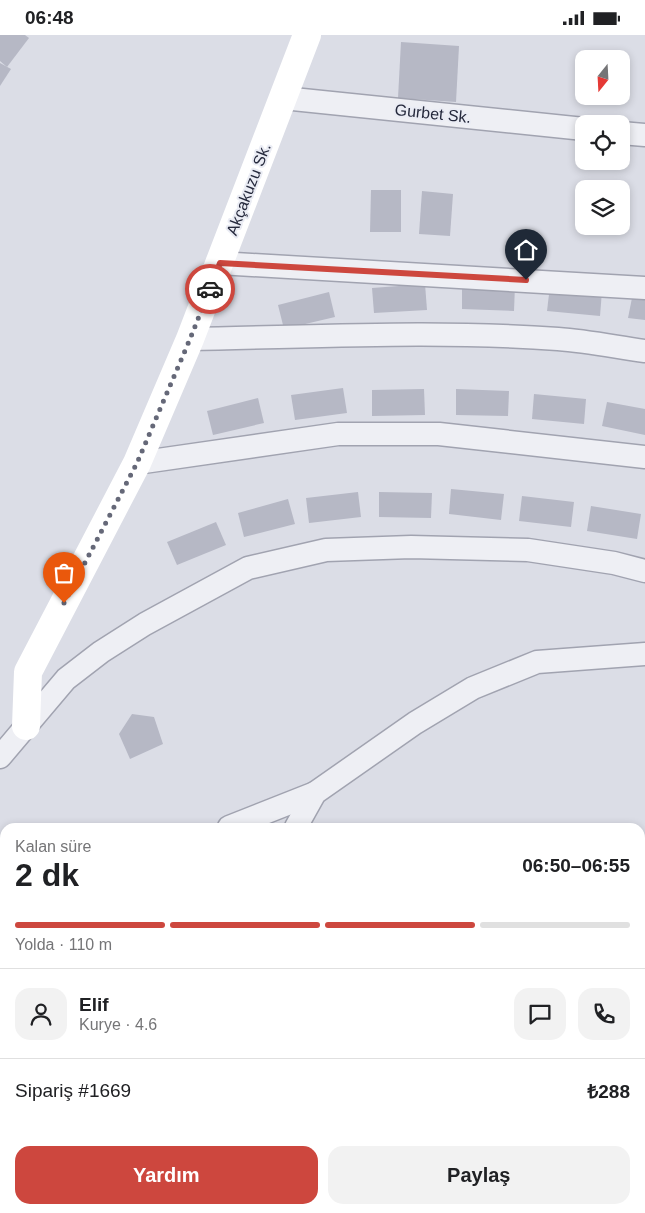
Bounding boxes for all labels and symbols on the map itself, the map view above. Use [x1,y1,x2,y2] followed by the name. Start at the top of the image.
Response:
[575,50,630,105] north arrow
[394,101,472,126] street label: Gurbet Sk.
[223,141,274,237] street label: Akçakuzu Sk.
[505,229,547,280] pin
[185,264,235,314] courier
[43,552,85,603] pin

